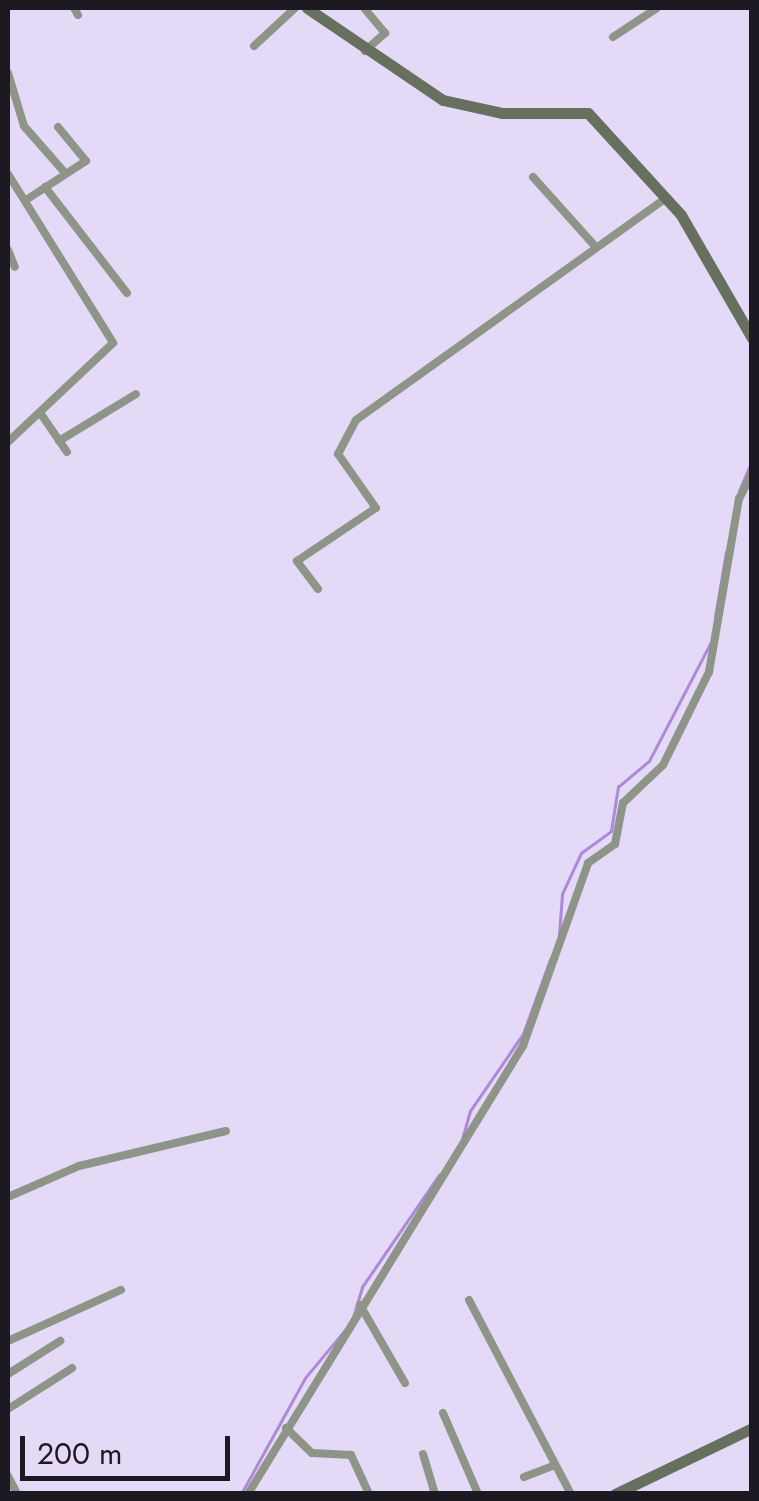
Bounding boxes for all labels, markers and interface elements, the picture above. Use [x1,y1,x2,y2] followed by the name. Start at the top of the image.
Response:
[25,1416,235,1478] scale bar
[37,1432,122,1475] text: 200 m

